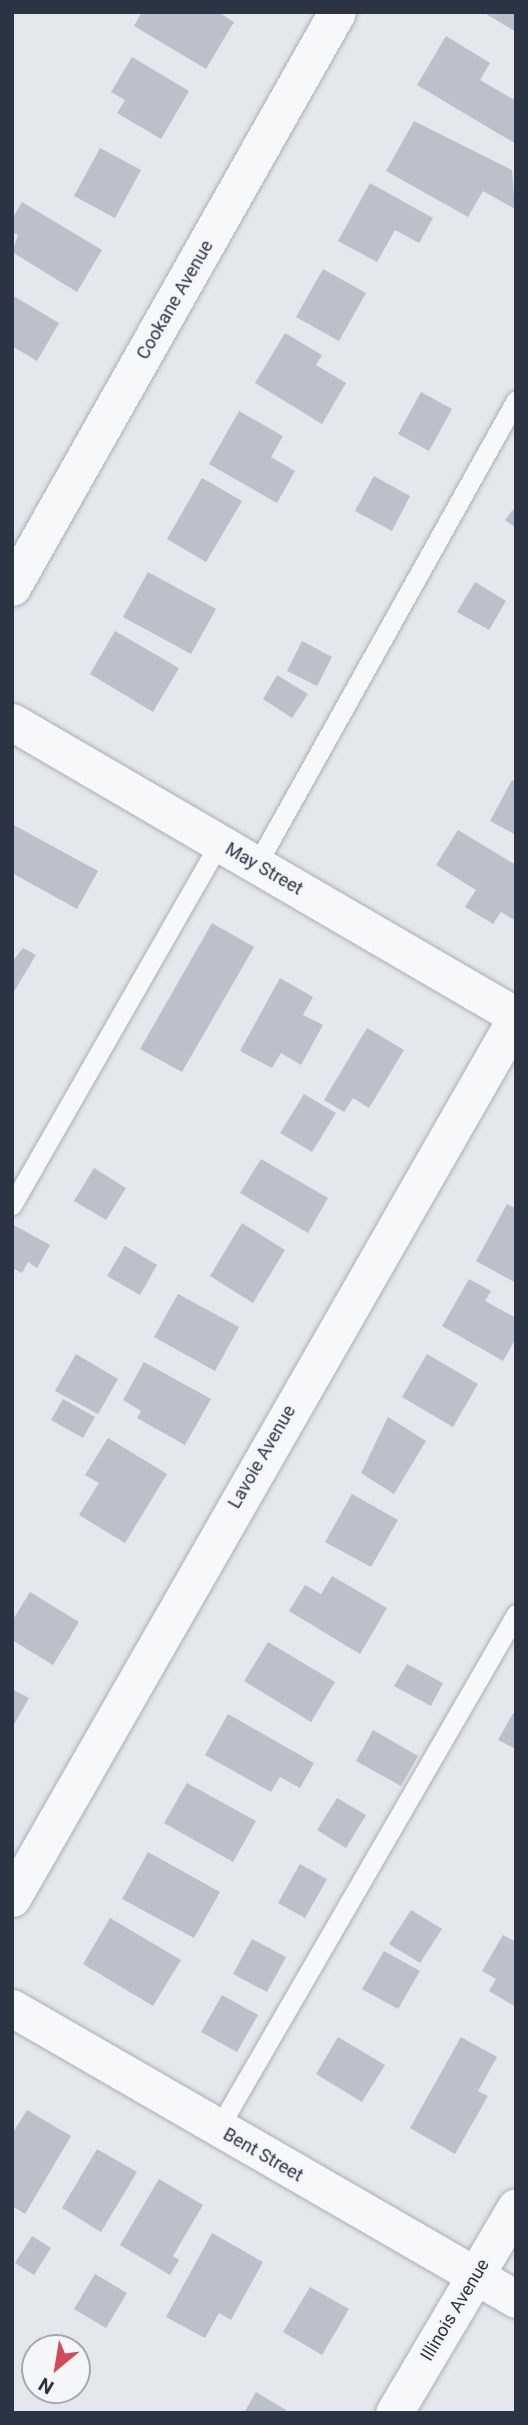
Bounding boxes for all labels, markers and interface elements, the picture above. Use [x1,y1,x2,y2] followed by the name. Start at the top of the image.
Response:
[132,237,218,363] street label: Cookane Avenue
[221,838,307,900] street label: May Street
[224,1402,300,1512] street label: Lavoie Avenue
[219,2124,307,2186] street label: Bent Street
[416,2255,494,2365] street label: Illinois Avenue
[21,2334,91,2404] north arrow
[35,2373,58,2399] text: N

